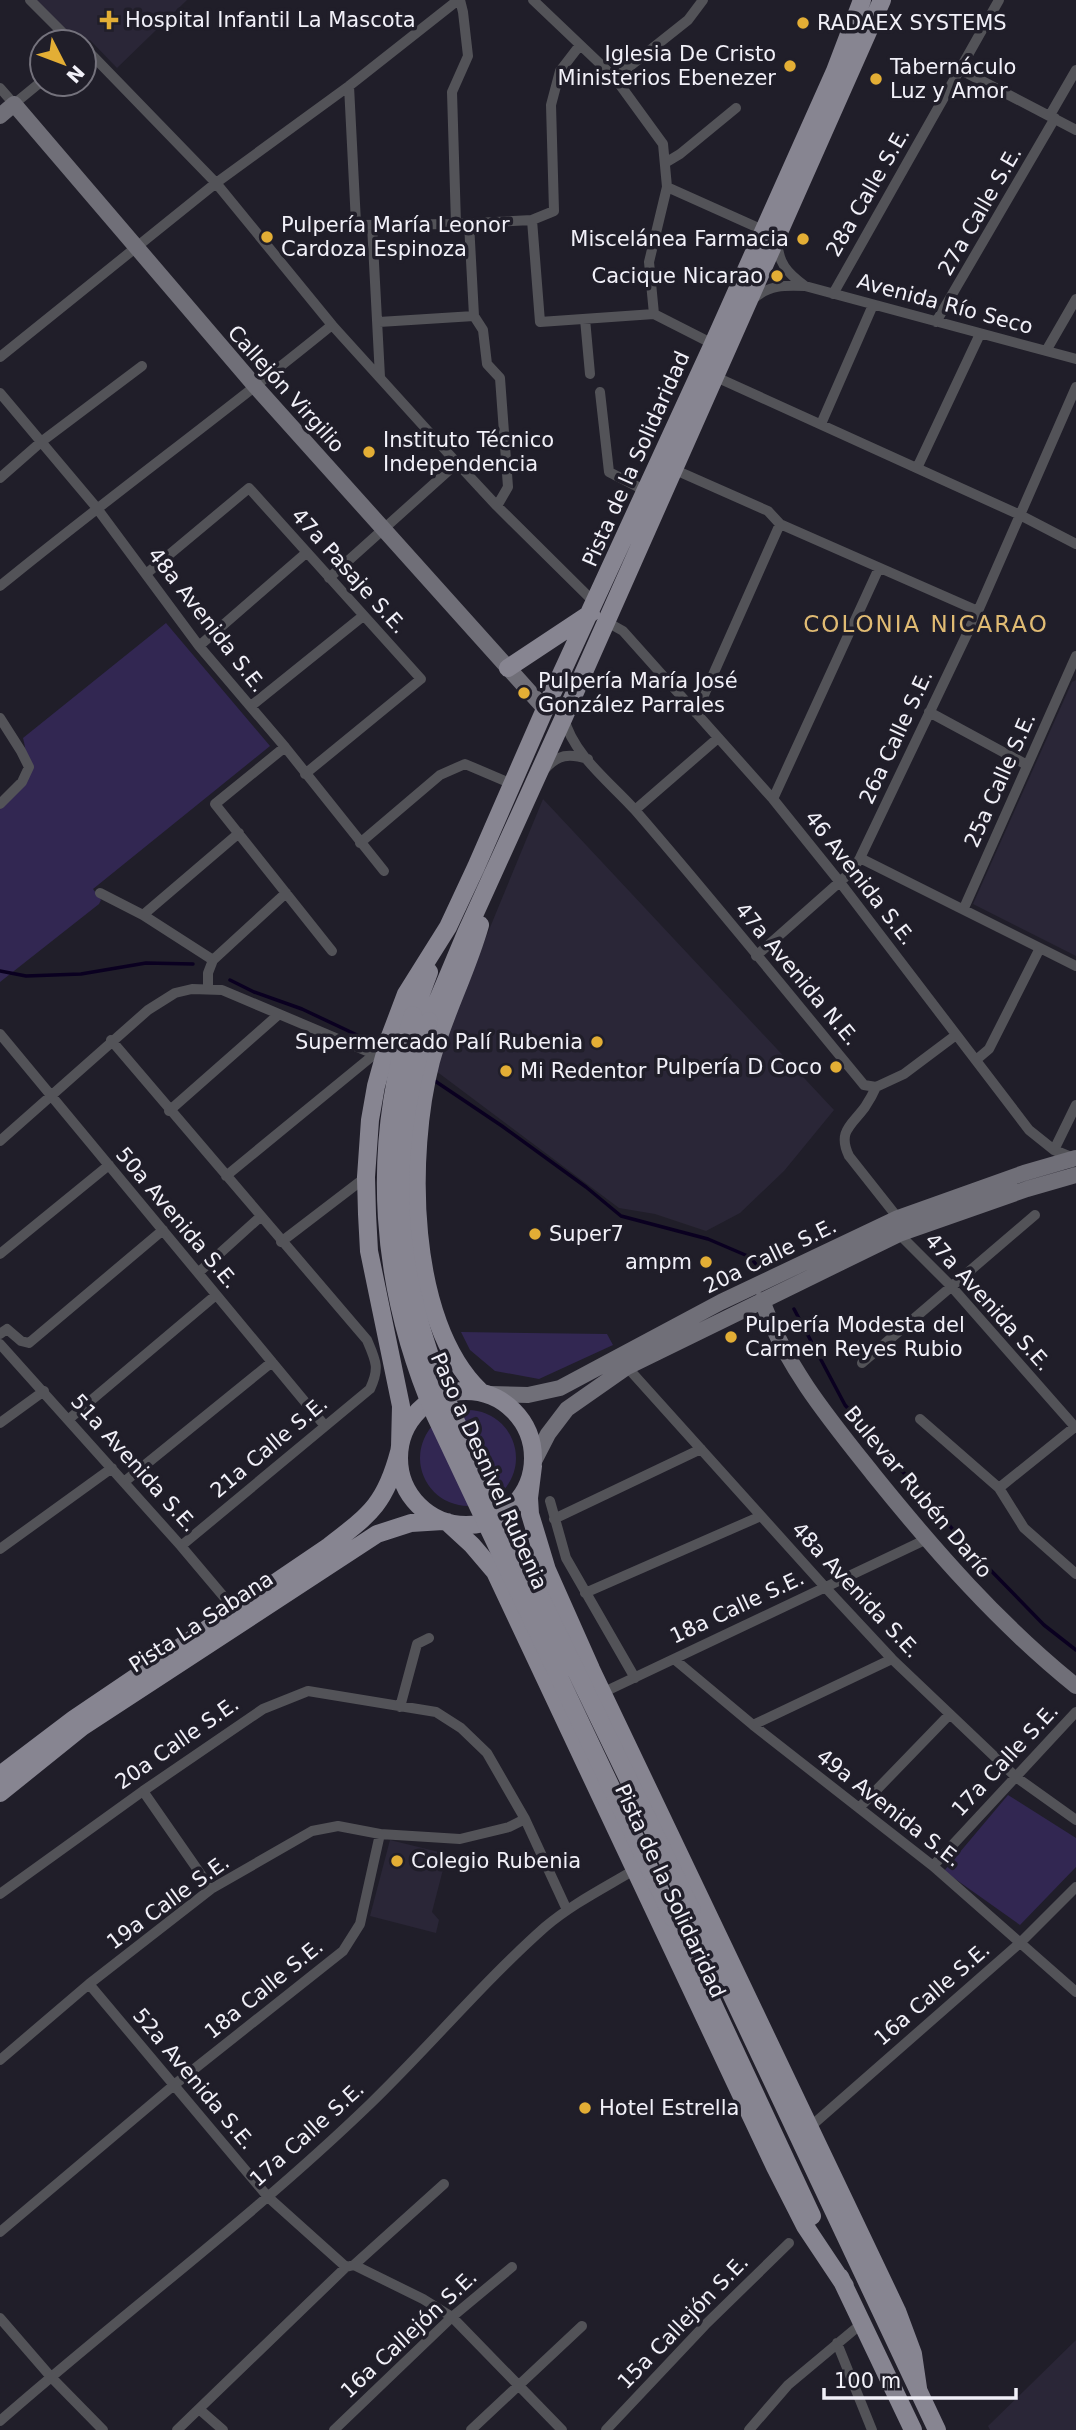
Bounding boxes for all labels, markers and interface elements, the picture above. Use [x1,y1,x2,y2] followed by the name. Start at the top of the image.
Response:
[125,8,416,32] place label: Hospital Infantil La Mascota
[99,10,119,30] marker: Hospital Infantil La Mascota
[817,11,1007,35] place label: RADAEX SYSTEMS
[795,15,811,31] marker: RADAEX SYSTEMS
[28,28,98,98] north arrow
[558,42,776,90] place label: Iglesia De Cristo Ministerios Ebenezer
[889,55,1016,103] place label: Tabernáculo Luz y Amor
[782,58,798,74] marker: Iglesia De Cristo Ministerios Ebenezer
[62,61,89,88] text: N
[868,71,884,87] marker: Tabernáculo Luz y Amor
[821,123,915,261] street label: 28a Calle S.E.
[933,142,1027,280] street label: 27a Calle S.E.
[281,213,510,261] place label: Pulpería María Leonor Cardoza Espinoza
[570,227,789,251] place label: Miscelánea Farmacia
[259,229,275,245] marker: Pulpería María Leonor Cardoza Espinoza
[795,231,811,247] marker: Miscelánea Farmacia
[592,264,763,288] place label: Cacique Nicarao
[769,268,785,284] marker: Cacique Nicarao
[854,269,1036,339] street label: Avenida Río Seco
[223,321,349,457] street label: Callejón Virgilio
[578,348,694,570] street label: Pista de la Solidaridad
[383,428,554,476] place label: Instituto Técnico Independencia
[361,444,377,460] marker: Instituto Técnico Independencia
[287,504,411,638] street label: 47a Pasaje S.E.
[143,543,271,697] street label: 48a Avenida S.E.
[803,611,1049,637] district label: COLONIA NICARAO
[854,666,938,808] street label: 26a Calle S.E.
[538,669,738,717] place label: Pulpería María José González Parrales
[516,685,532,701] marker: Pulpería María José González Parrales
[960,709,1040,851] street label: 25a Calle S.E.
[800,806,920,950] street label: 46 Avenida S.E.
[730,898,864,1050] street label: 47a Avenida N.E.
[295,1030,583,1054] place label: Supermercado Palí Rubenia
[589,1034,605,1050] marker: Supermercado Palí Rubenia
[656,1055,822,1079] place label: Pulpería D Coco
[520,1059,647,1083] place label: Mi Redentor
[828,1059,844,1075] marker: Pulpería D Coco
[498,1063,514,1079] marker: Mi Redentor
[111,1143,243,1293] street label: 50a Avenida S.E.
[700,1213,840,1299] street label: 20a Calle S.E.
[549,1222,624,1246] place label: Super7
[527,1226,543,1242] marker: Super7
[920,1228,1056,1376] street label: 47a Avenida S.E.
[625,1250,692,1274] place label: ampm
[698,1254,714,1270] marker: ampm
[745,1313,965,1361] place label: Pulpería Modesta del Carmen Reyes Rubio
[723,1329,739,1345] marker: Pulpería Modesta del Carmen Reyes Rubio
[426,1349,552,1593] street label: Paso a Desnivel Rubenia
[66,1389,202,1537] street label: 51a Avenida S.E.
[206,1391,332,1503] street label: 21a Calle S.E.
[839,1401,997,1583] street label: Bulevar Rubén Darío
[787,1517,925,1663] street label: 48a Avenida S.E.
[666,1565,808,1649] street label: 18a Calle S.E.
[125,1567,277,1677] street label: Pista La Sabana
[111,1692,243,1794] street label: 20a Calle S.E.
[947,1699,1063,1821] street label: 17a Calle S.E.
[812,1744,966,1872] street label: 49a Avenida S.E.
[610,1780,730,2002] street label: Pista de la Solidaridad
[411,1849,581,1873] place label: Colegio Rubenia
[102,1850,234,1954] street label: 19a Calle S.E.
[389,1853,405,1869] marker: Colegio Rubenia
[200,1934,328,2044] street label: 18a Calle S.E.
[869,1937,995,2051] street label: 16a Calle S.E.
[128,2004,260,2154] street label: 52a Avenida S.E.
[245,2077,369,2191] street label: 17a Calle S.E.
[599,2096,739,2120] place label: Hotel Estrella
[577,2100,593,2116] marker: Hotel Estrella
[613,2250,753,2394] street label: 15a Callejón S.E.
[336,2265,482,2403] street label: 16a Callejón S.E.
[824,2356,1016,2400] scale bar
[834,2369,901,2393] text: 100 m

